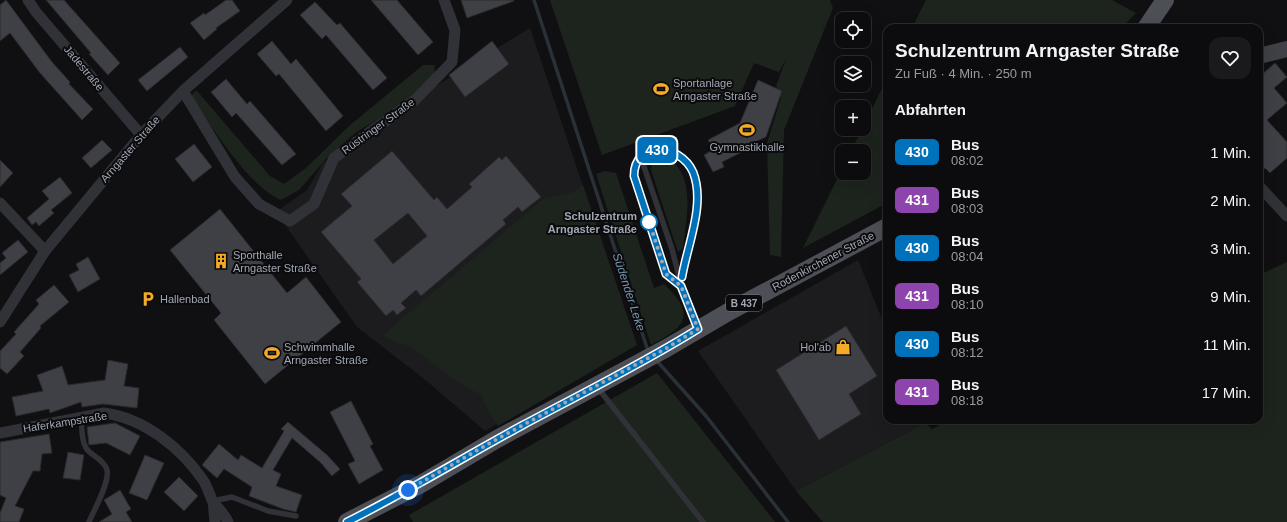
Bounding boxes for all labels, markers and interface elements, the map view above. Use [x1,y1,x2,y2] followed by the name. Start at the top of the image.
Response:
[835,12,871,180] map controls
[835,12,871,48] button: locate
[1209,37,1251,79] button: heart
[895,40,1179,61] text: Schulzentrum Arngaster Straße
[62,43,106,93] street label: Jadestraße
[835,56,871,92] button: layers
[895,66,1032,81] text: Zu Fuß · 4 Min. · 250 m
[673,77,757,102] place label: Sportanlage Arngaster Straße
[652,80,670,98] sports icon: Sportanlage Arngaster Straße
[339,96,417,156] street label: Rüstringer Straße
[835,100,871,136] button: +
[895,101,966,118] text: Abfahrten
[98,113,162,185] street label: Arngaster Straße
[738,121,756,139] sports icon: Gymnastikhalle
[951,136,979,153] text: Bus
[634,137,680,163] line badge: 430
[709,141,785,153] place label: Gymnastikhalle
[645,142,669,158] text: 430
[835,144,871,180] button: −
[905,144,929,160] text: 430
[1210,144,1251,161] text: 1 Min.
[951,153,984,168] text: 08:02
[951,184,979,201] text: Bus
[905,192,929,208] text: 431
[1210,192,1251,209] text: 2 Min.
[951,201,984,216] text: 08:03
[548,210,637,235] place label: Schulzentrum Arngaster Straße
[640,213,658,231] marker: Schulzentrum Arngaster Straße
[770,229,876,293] street label: Rodenkirchener Straße
[951,232,979,249] text: Bus
[905,240,929,256] text: 430
[1210,240,1251,257] text: 3 Min.
[233,249,317,274] place label: Sporthalle Arngaster Straße
[951,249,984,264] text: 08:04
[610,251,648,333] water label: Südender Leke
[212,252,230,270] building icon: Sporthalle Arngaster Straße
[951,280,979,297] text: Bus
[905,288,929,304] text: 431
[1210,288,1251,305] text: 9 Min.
[139,290,157,308] parking icon: Hallenbad
[160,293,210,305] place label: Hallenbad
[726,295,762,311] road number: B 437
[951,297,984,312] text: 08:10
[951,328,979,345] text: Bus
[905,336,929,352] text: 430
[1203,336,1251,353] text: 11 Min.
[834,338,852,356] shop icon: Hol'ab
[284,341,368,366] place label: Schwimmhalle Arngaster Straße
[800,341,831,353] place label: Hol'ab
[263,344,281,362] sports icon: Schwimmhalle Arngaster Straße
[951,345,984,360] text: 08:12
[951,376,979,393] text: Bus
[905,384,929,400] text: 431
[1202,384,1251,401] text: 17 Min.
[951,393,984,408] text: 08:18
[22,409,108,435] street label: Haferkampstraße
[398,480,418,500] your location

